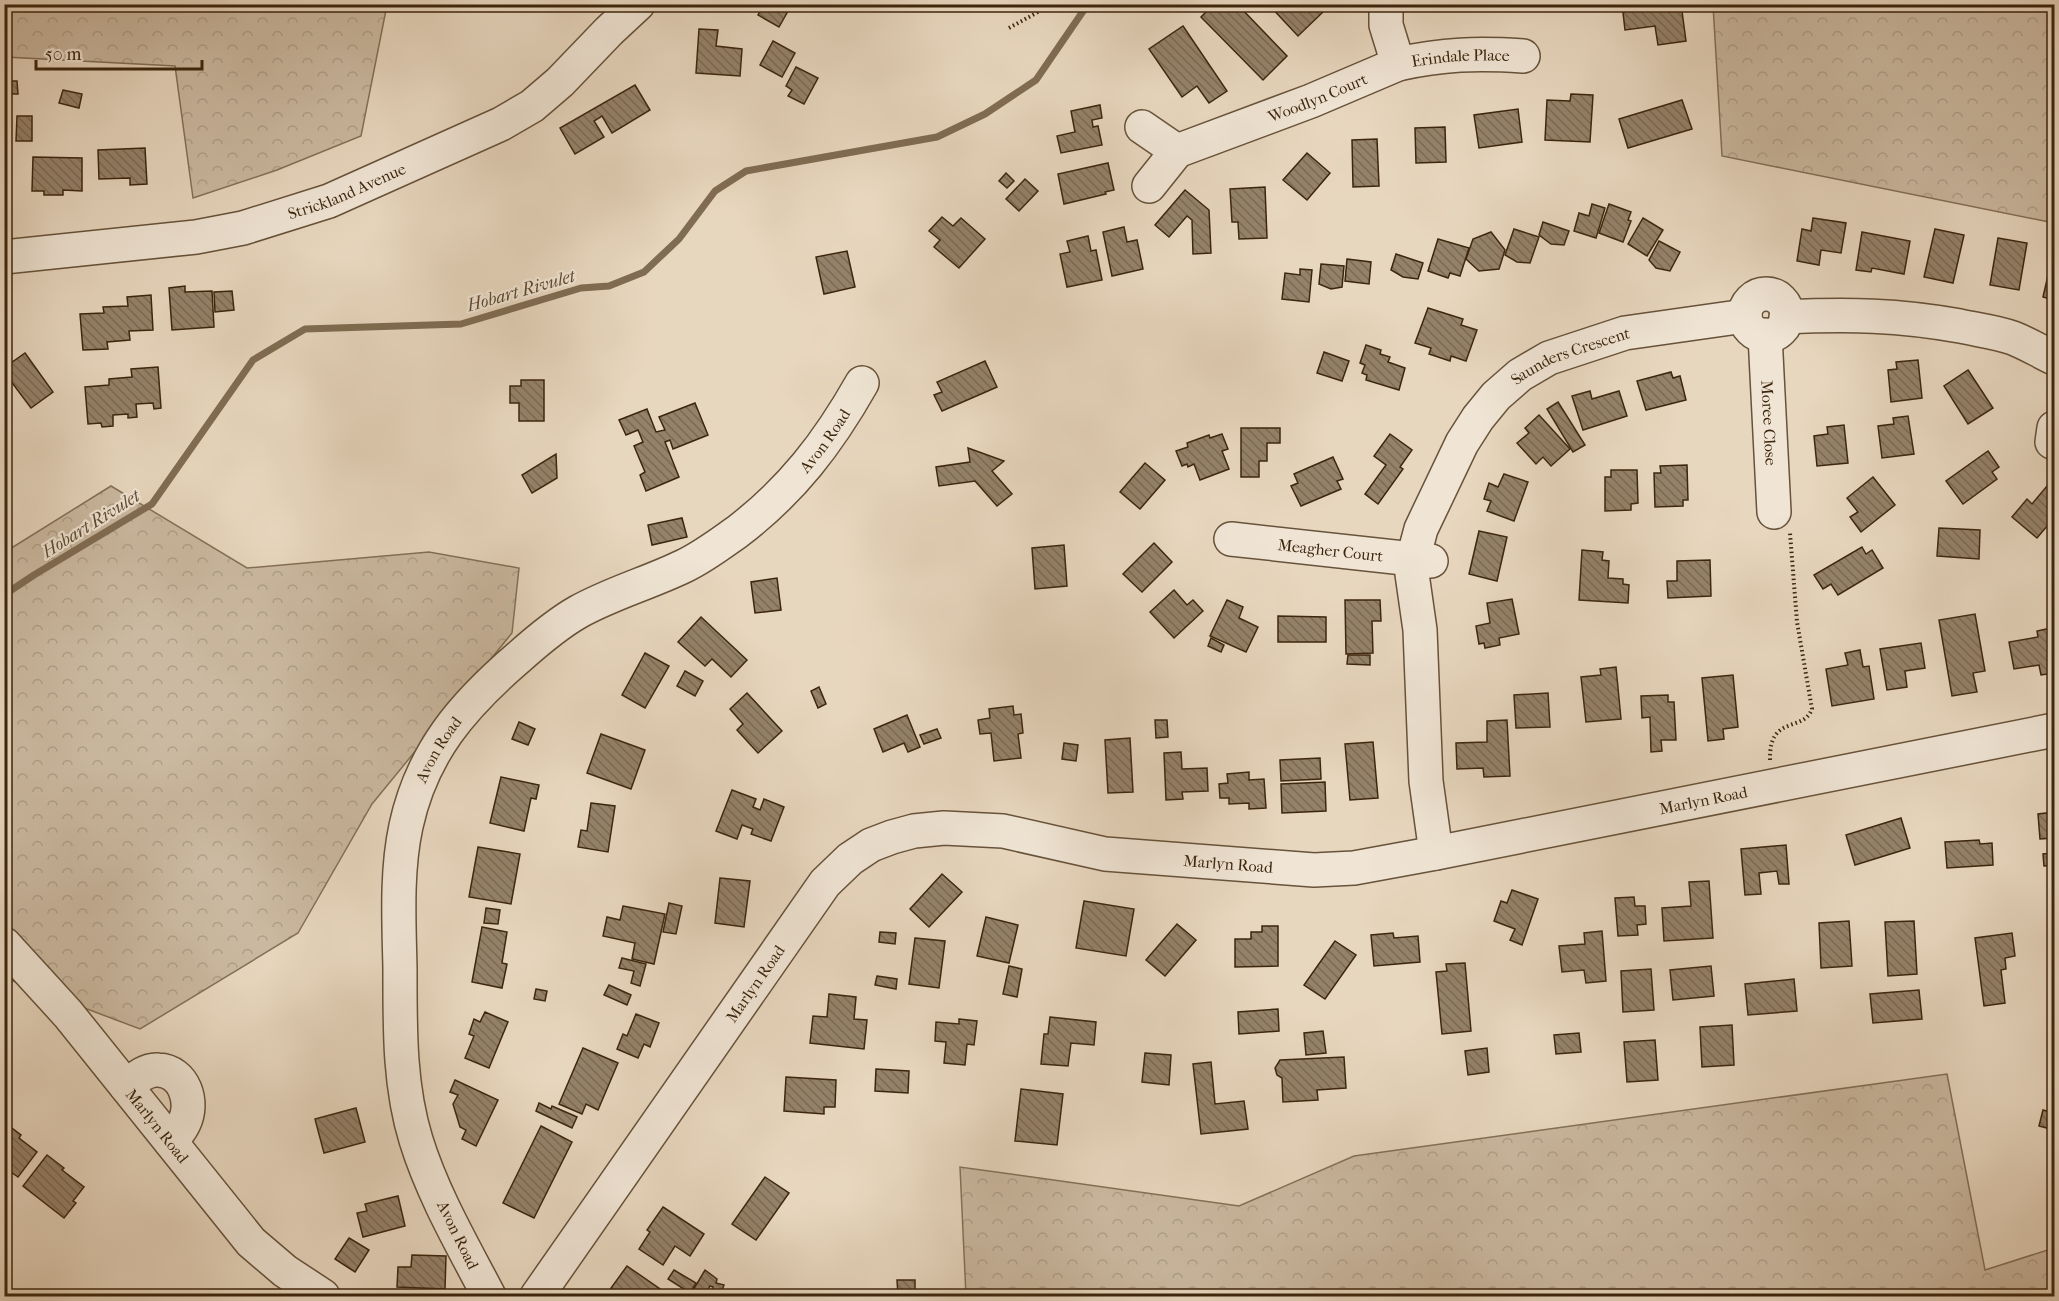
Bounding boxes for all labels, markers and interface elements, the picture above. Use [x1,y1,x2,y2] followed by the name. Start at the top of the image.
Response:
[36,33,202,71] scale bar
[45,44,82,65] text: 50 m
[1410,45,1510,71] street label: Erindale Place
[1264,69,1370,126] street label: Woodlyn Court
[285,158,408,223] street label: Strickland Avenue
[464,265,579,317] water label: Hobart Rivulet
[1506,323,1631,389] street label: Saunders Crescent
[1758,380,1781,466] street label: Moree Close
[795,405,854,477] street label: Avon Road
[37,485,145,563] water label: Hobart Rivulet
[1277,535,1384,565] street label: Meagher Court
[411,712,465,786] street label: Avon Road
[1657,782,1749,818] street label: Marlyn Road
[1183,851,1274,876] street label: Marlyn Road
[721,941,789,1026] street label: Marlyn Road
[122,1085,193,1167] street label: Marlyn Road
[433,1197,483,1273] street label: Avon Road

